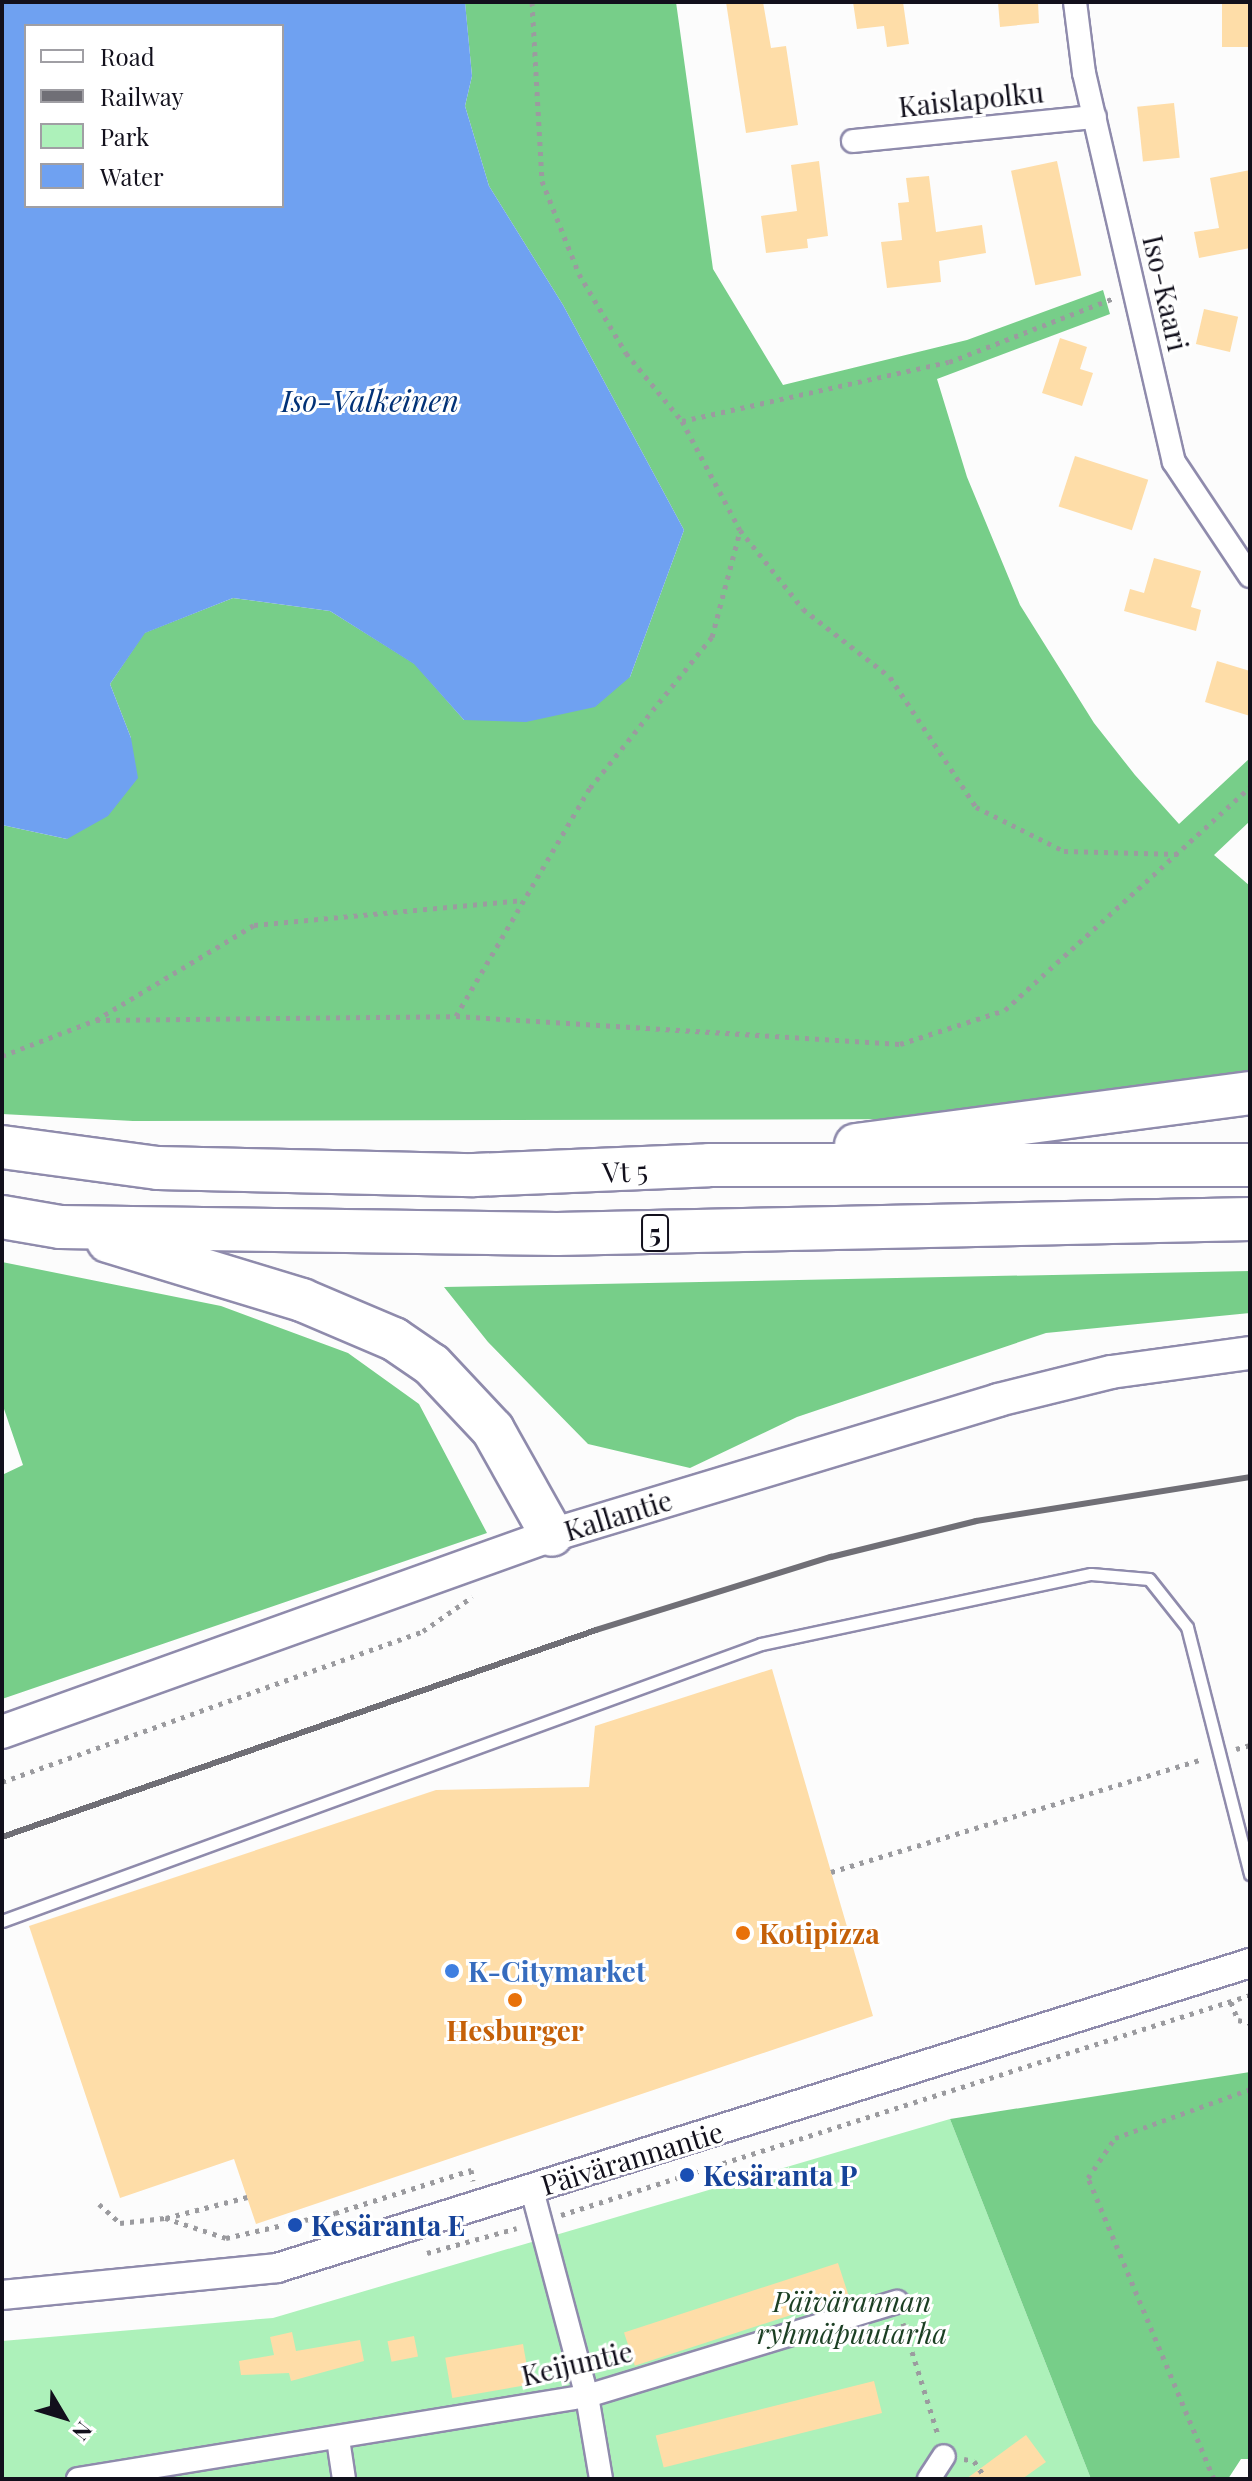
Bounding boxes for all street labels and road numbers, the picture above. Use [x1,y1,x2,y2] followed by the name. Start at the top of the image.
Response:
[897,75,1045,123] street label: Kaislapolku
[1136,232,1196,354] street label: Iso-Kaari
[601,1153,649,1189] street label: Vt 5
[641,1211,669,1255] road number: 5
[560,1483,676,1547] street label: Kallantie
[537,2114,727,2202] street label: Päivärannantie
[518,2334,636,2392] street label: Keijuntie

